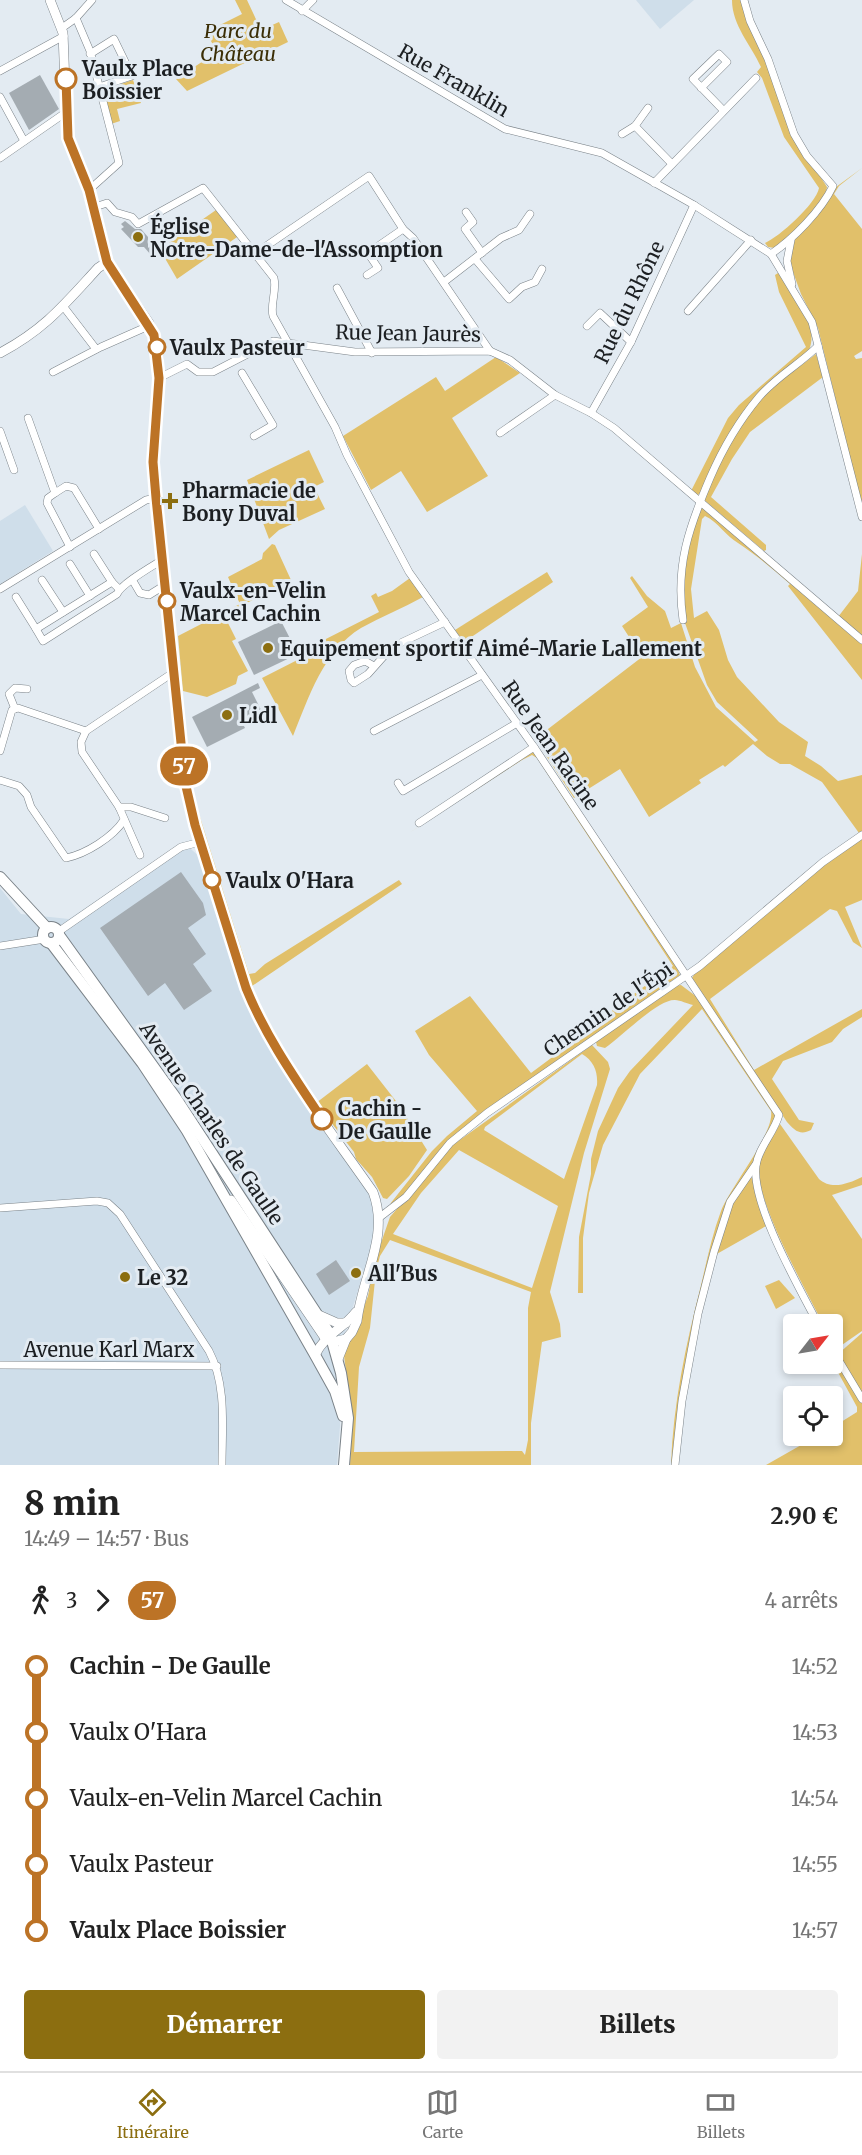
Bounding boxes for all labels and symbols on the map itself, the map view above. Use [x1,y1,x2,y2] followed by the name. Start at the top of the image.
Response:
[200,18,276,66] park label: Parc du Château
[394,38,514,122] street label: Rue Franklin
[81,56,194,104] place label: Vaulx Place Boissier
[55,68,77,90] marker: Vaulx Place Boissier
[150,212,443,262] place label: Église Notre-Dame-de-l'Assomption
[131,230,145,244] marker: Église Notre-Dame-de-l'Assomption
[589,237,669,367] street label: Rue du Rhône
[335,319,481,347] street label: Rue Jean Jaurès
[169,335,305,360] place label: Vaulx Pasteur
[148,338,166,356] marker: Vaulx Pasteur
[182,478,316,526] place label: Pharmacie de Bony Duval
[163,494,177,508] marker: Pharmacie de Bony Duval
[179,578,326,626] place label: Vaulx-en-Velin Marcel Cachin
[158,592,176,610] marker: Vaulx-en-Velin Marcel Cachin
[280,636,702,661] place label: Equipement sportif Aimé-Marie Lallement
[261,641,275,655] marker: Equipement sportif Aimé-Marie Lallement
[497,675,605,815] street label: Rue Jean Racine
[239,703,278,728] place label: Lidl
[220,708,234,722] marker: Lidl
[157,746,211,786] line badge: 57
[225,868,354,893] place label: Vaulx O'Hara
[203,871,221,889] marker: Vaulx O'Hara
[537,955,678,1062] street label: Chemin de l'Épi
[134,1016,289,1229] street label: Avenue Charles de Gaulle
[338,1096,431,1144] place label: Cachin - De Gaulle
[311,1108,333,1130] marker: Cachin - De Gaulle
[367,1261,438,1286] place label: All'Bus
[137,1265,189,1290] place label: Le 32
[349,1266,363,1280] marker: All'Bus
[118,1270,132,1284] marker: Le 32
[783,1314,843,1374] north arrow
[23,1337,195,1362] street label: Avenue Karl Marx

